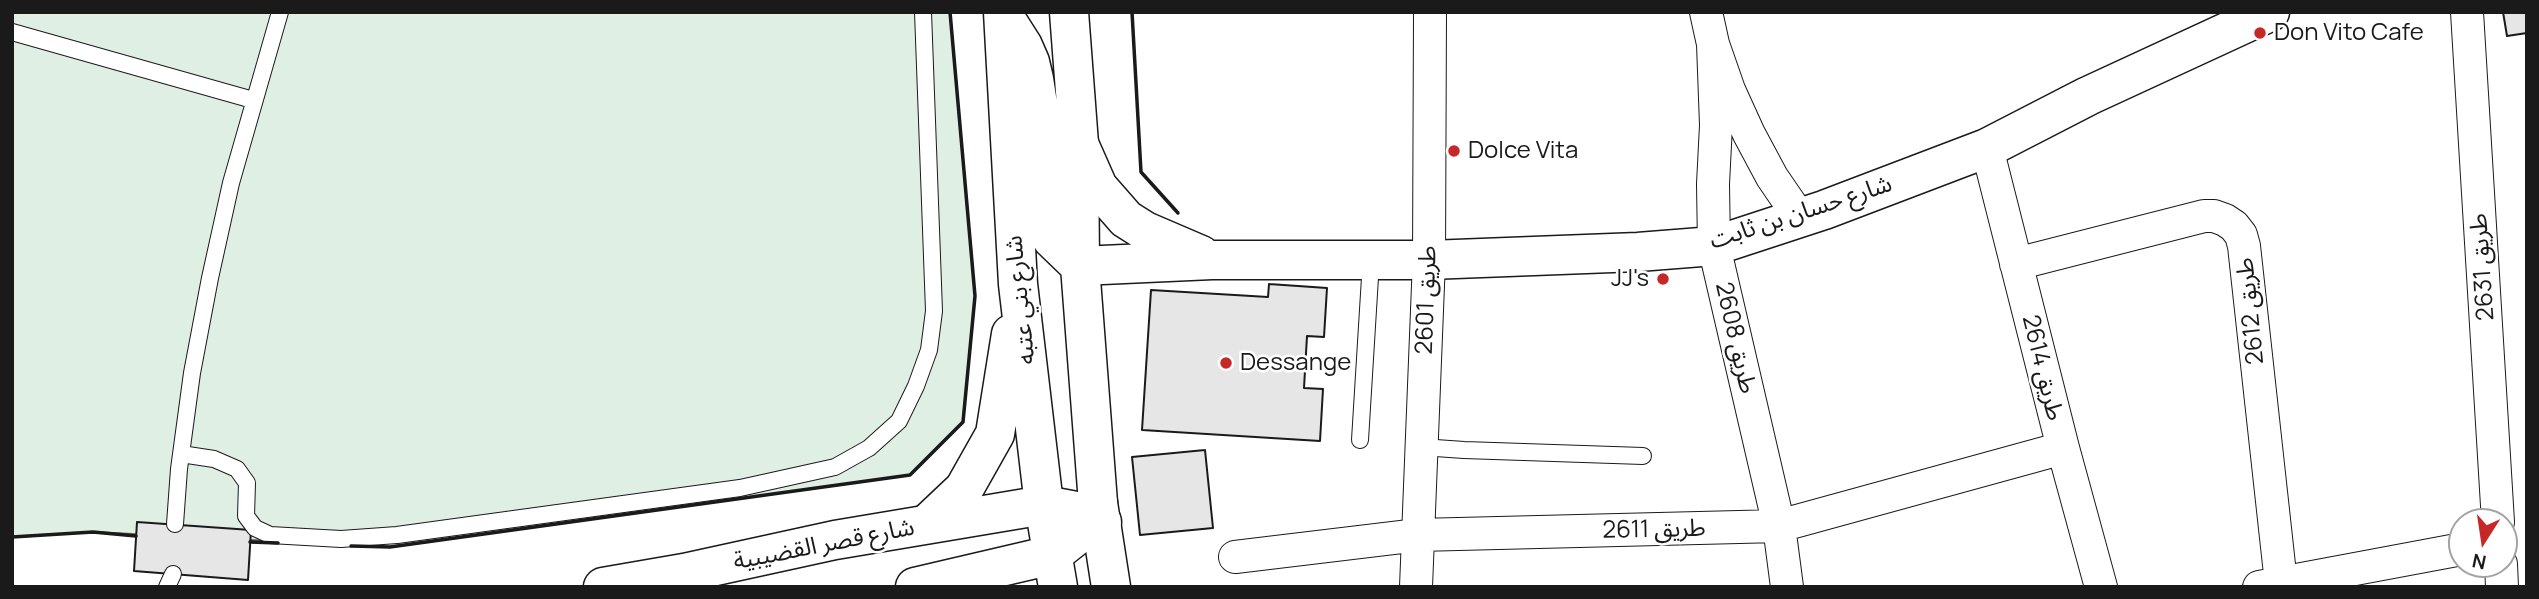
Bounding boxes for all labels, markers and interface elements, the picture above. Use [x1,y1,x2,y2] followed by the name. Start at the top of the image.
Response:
[2274,19,2424,47] place label: Don Vito Cafe
[2252,25,2268,41] marker: Don Vito Cafe
[1468,137,1578,165] place label: Dolce Vita
[1446,143,1462,159] marker: Dolce Vita
[1706,170,1896,256] street label: شارع حسان بن ثابت
[2465,212,2501,322] street label: طريق 2631
[1000,234,1042,366] street label: شارع بني عتبه
[1411,245,1443,355] street label: طريق 2601
[2231,256,2271,366] street label: طريق 2612
[1611,265,1649,293] place label: JJ's
[1655,271,1671,287] marker: JJ's
[1708,279,1762,397] street label: طريق 2608
[2015,312,2069,424] street label: طريق 2614
[1240,349,1351,377] place label: Dessange
[1218,355,1234,371] marker: Dessange
[2448,508,2518,578] north arrow
[731,513,917,577] street label: شارع قصر القضيبية
[1602,515,1706,545] street label: طريق 2611
[2470,547,2488,576] text: N

